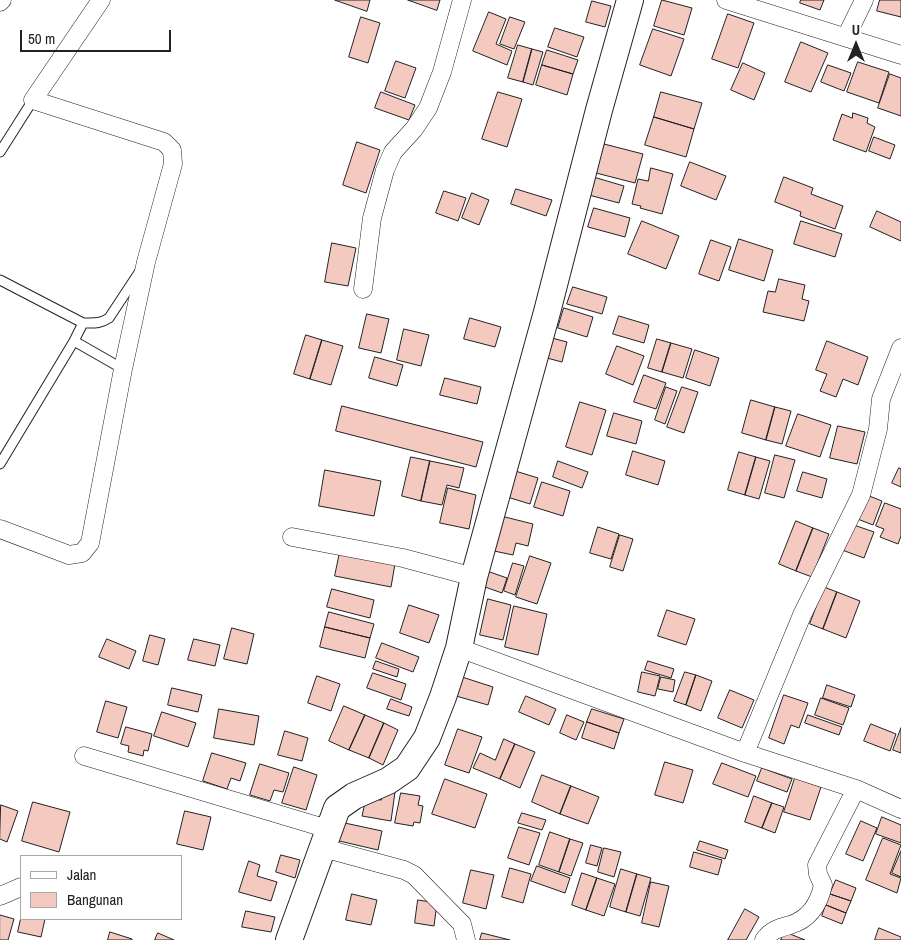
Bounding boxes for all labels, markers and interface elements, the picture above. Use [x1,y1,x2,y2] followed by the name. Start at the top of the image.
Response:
[22,20,174,52] scale bar
[831,20,881,70] north arrow
[852,21,860,39] text: U
[28,28,55,49] text: 50 m
[20,855,182,920] legend
[67,864,96,885] text: Jalan
[67,889,123,910] text: Bangunan

